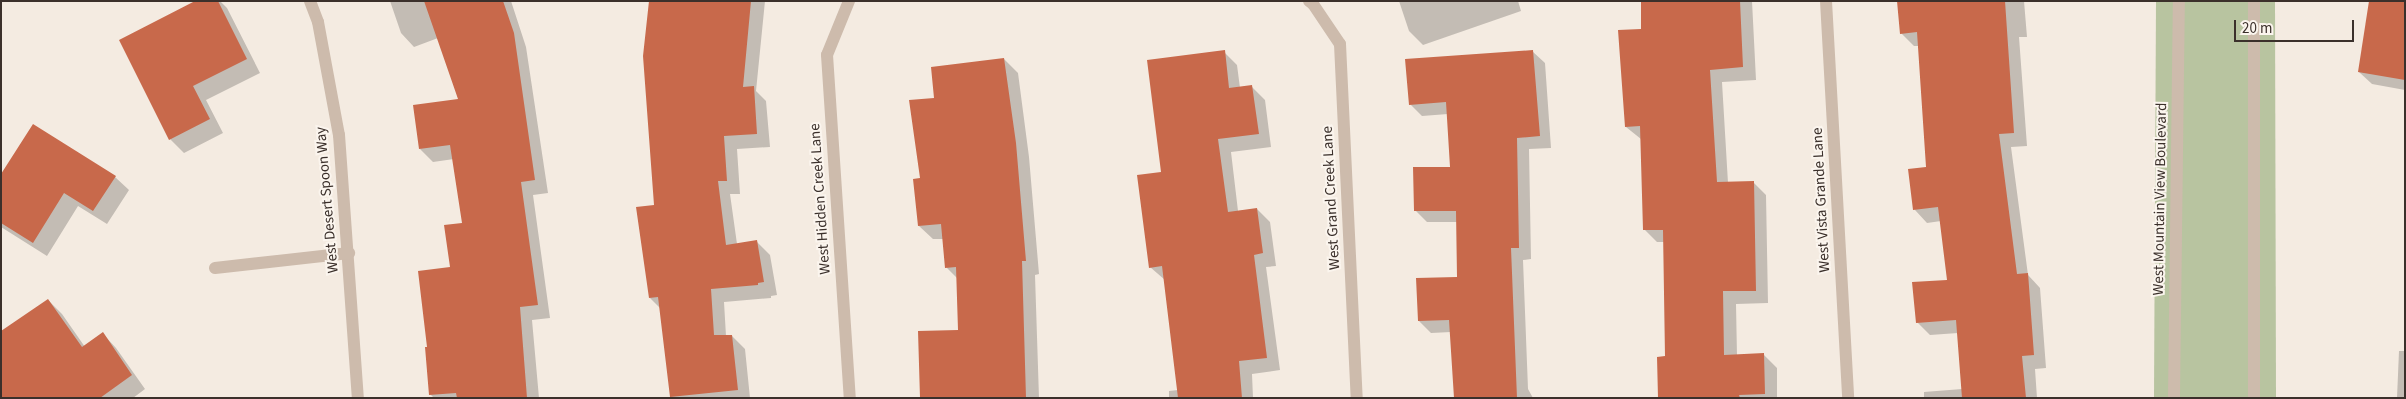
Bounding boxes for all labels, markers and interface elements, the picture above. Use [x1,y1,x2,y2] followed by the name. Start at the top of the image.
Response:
[2236,10,2356,42] scale bar
[2242,18,2272,39] text: 20 m
[2149,103,2171,295] street label: West Mountain View Boulevard
[806,123,834,275] street label: West Hidden Creek Lane
[312,126,342,274] street label: West Desert Spoon Way
[1318,126,1344,270] street label: West Grand Creek Lane
[1808,127,1834,273] street label: West Vista Grande Lane

